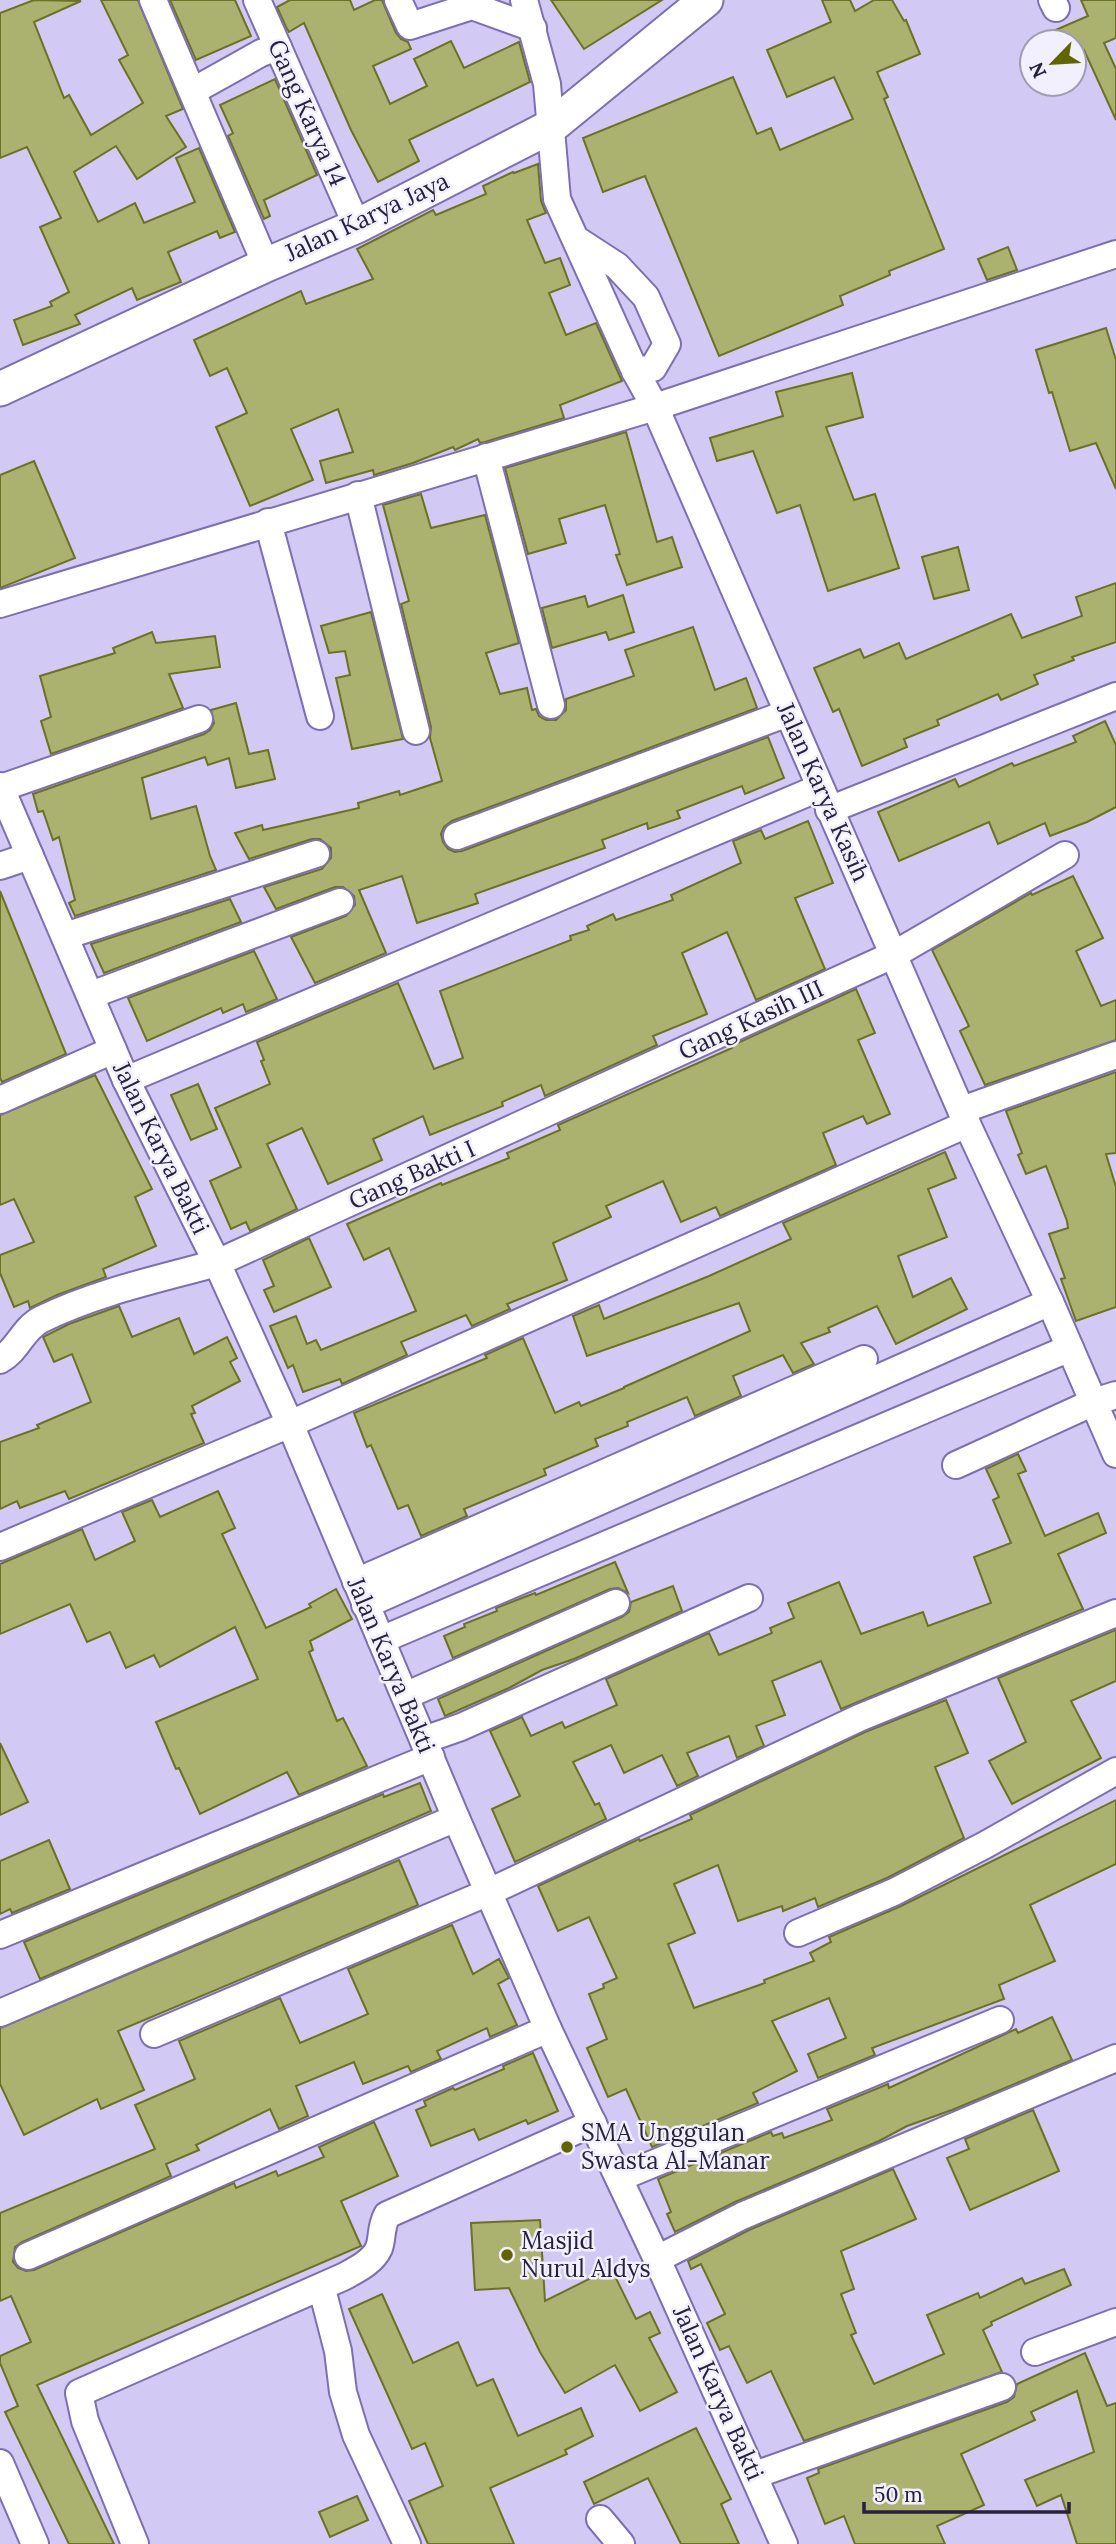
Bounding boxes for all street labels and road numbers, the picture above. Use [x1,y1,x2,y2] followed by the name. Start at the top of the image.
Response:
[261,35,354,191] street label: Gang Karya 14
[279,165,454,269] street label: Jalan Karya Jaya
[770,697,877,886] street label: Jalan Karya Kasih
[673,972,828,1067] street label: Gang Kasih III
[106,1056,217,1239] street label: Jalan Karya Bakti
[344,1133,480,1216] street label: Gang Bakti I
[340,1571,442,1757] street label: Jalan Karya Bakti
[666,2300,771,2485] street label: Jalan Karya Bakti

